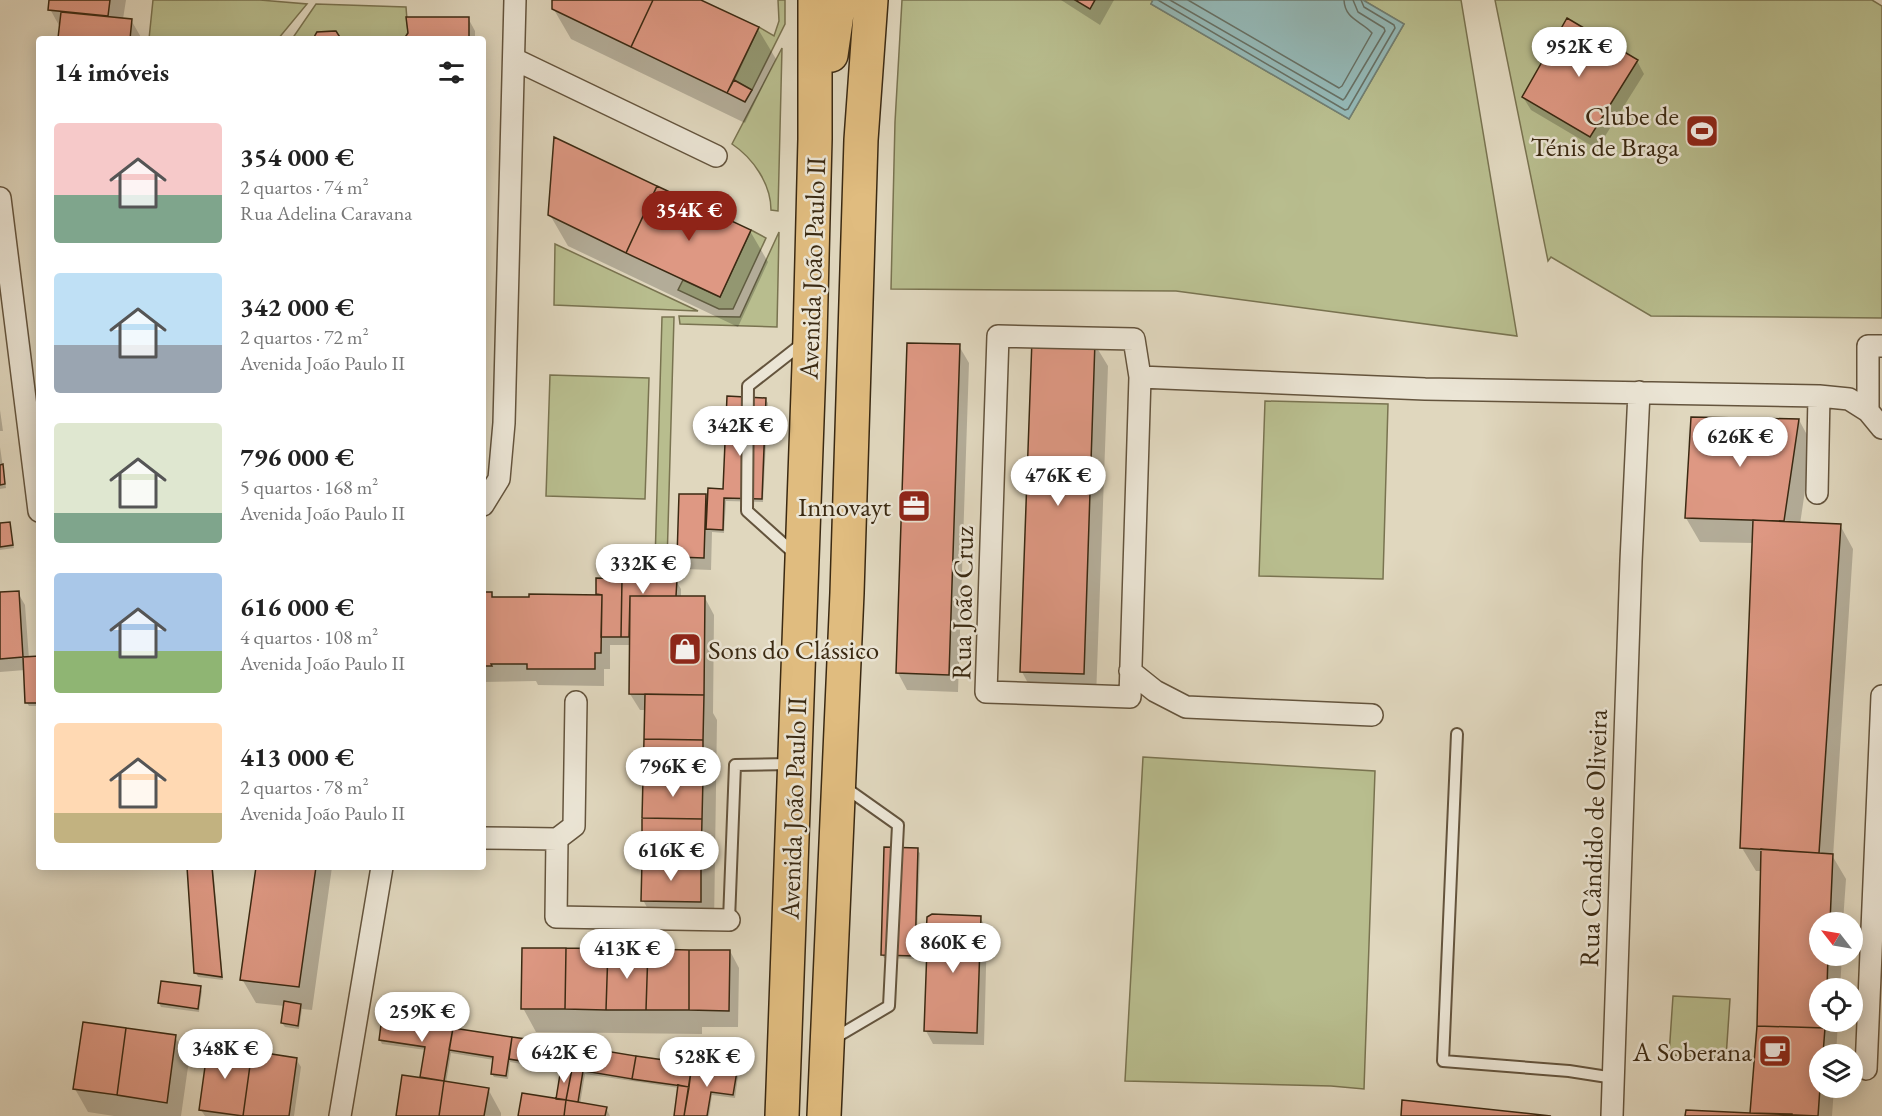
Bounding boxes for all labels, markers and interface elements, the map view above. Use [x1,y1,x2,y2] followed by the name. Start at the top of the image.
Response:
[1530,27,1628,78] pin: 952K €
[1546,33,1612,59] text: 952K €
[54,55,169,89] text: 14 imóveis
[435,56,468,89] icon: filters
[1530,98,1679,164] place label: Clube de Ténis de Braga
[1684,113,1720,149] sports icon: Clube de Ténis de Braga
[240,140,354,174] text: 354 000 €
[102,147,174,219] icon: home
[791,156,833,381] street label: Avenida João Paulo II
[240,174,369,200] text: 2 quartos · 74 m²
[640,191,738,242] pin: 354K €
[656,197,722,223] text: 354K €
[240,200,412,226] text: Rua Adelina Caravana
[240,290,354,324] text: 342 000 €
[102,297,174,369] icon: home
[240,324,369,350] text: 2 quartos · 72 m²
[240,350,405,376] text: Avenida João Paulo II
[691,406,789,457] pin: 342K €
[707,412,773,438] text: 342K €
[1691,417,1789,468] pin: 626K €
[1707,423,1773,449] text: 626K €
[240,440,354,474] text: 796 000 €
[102,447,174,519] icon: home
[1009,456,1107,507] pin: 476K €
[1025,462,1091,488] text: 476K €
[240,474,378,500] text: 5 quartos · 168 m²
[896,488,932,524] office icon: Innovayt
[798,489,892,524] place label: Innovayt
[240,500,405,526] text: Avenida João Paulo II
[943,525,981,680] street label: Rua João Cruz
[594,544,692,595] pin: 332K €
[610,550,676,576] text: 332K €
[240,590,354,624] text: 616 000 €
[102,597,174,669] icon: home
[240,624,378,650] text: 4 quartos · 108 m²
[667,631,703,667] shop icon: Sons do Clássico
[708,632,879,667] place label: Sons do Clássico
[240,650,405,676] text: Avenida João Paulo II
[772,696,814,921] street label: Avenida João Paulo II
[1571,708,1615,968] street label: Rua Cândido de Oliveira
[240,740,354,774] text: 413 000 €
[102,747,174,819] icon: home
[624,747,722,798] pin: 796K €
[640,753,706,779] text: 796K €
[240,774,369,800] text: 2 quartos · 78 m²
[240,800,405,826] text: Avenida João Paulo II
[622,831,720,882] pin: 616K €
[638,837,704,863] text: 616K €
[1809,912,1863,966] north arrow
[1809,912,1863,1098] map controls
[904,923,1002,974] pin: 860K €
[578,929,676,980] pin: 413K €
[920,929,986,955] text: 860K €
[594,935,660,961] text: 413K €
[1809,978,1863,1032] button: locate
[373,992,471,1043] pin: 259K €
[389,998,455,1024] text: 259K €
[176,1029,274,1080] pin: 348K €
[515,1033,613,1084] pin: 642K €
[1757,1033,1793,1069] cafe icon: A Soberana
[1632,1034,1752,1069] place label: A Soberana
[192,1035,258,1061] text: 348K €
[658,1037,756,1088] pin: 528K €
[531,1039,597,1065] text: 642K €
[674,1043,740,1069] text: 528K €
[1809,1044,1863,1098] button: layers

